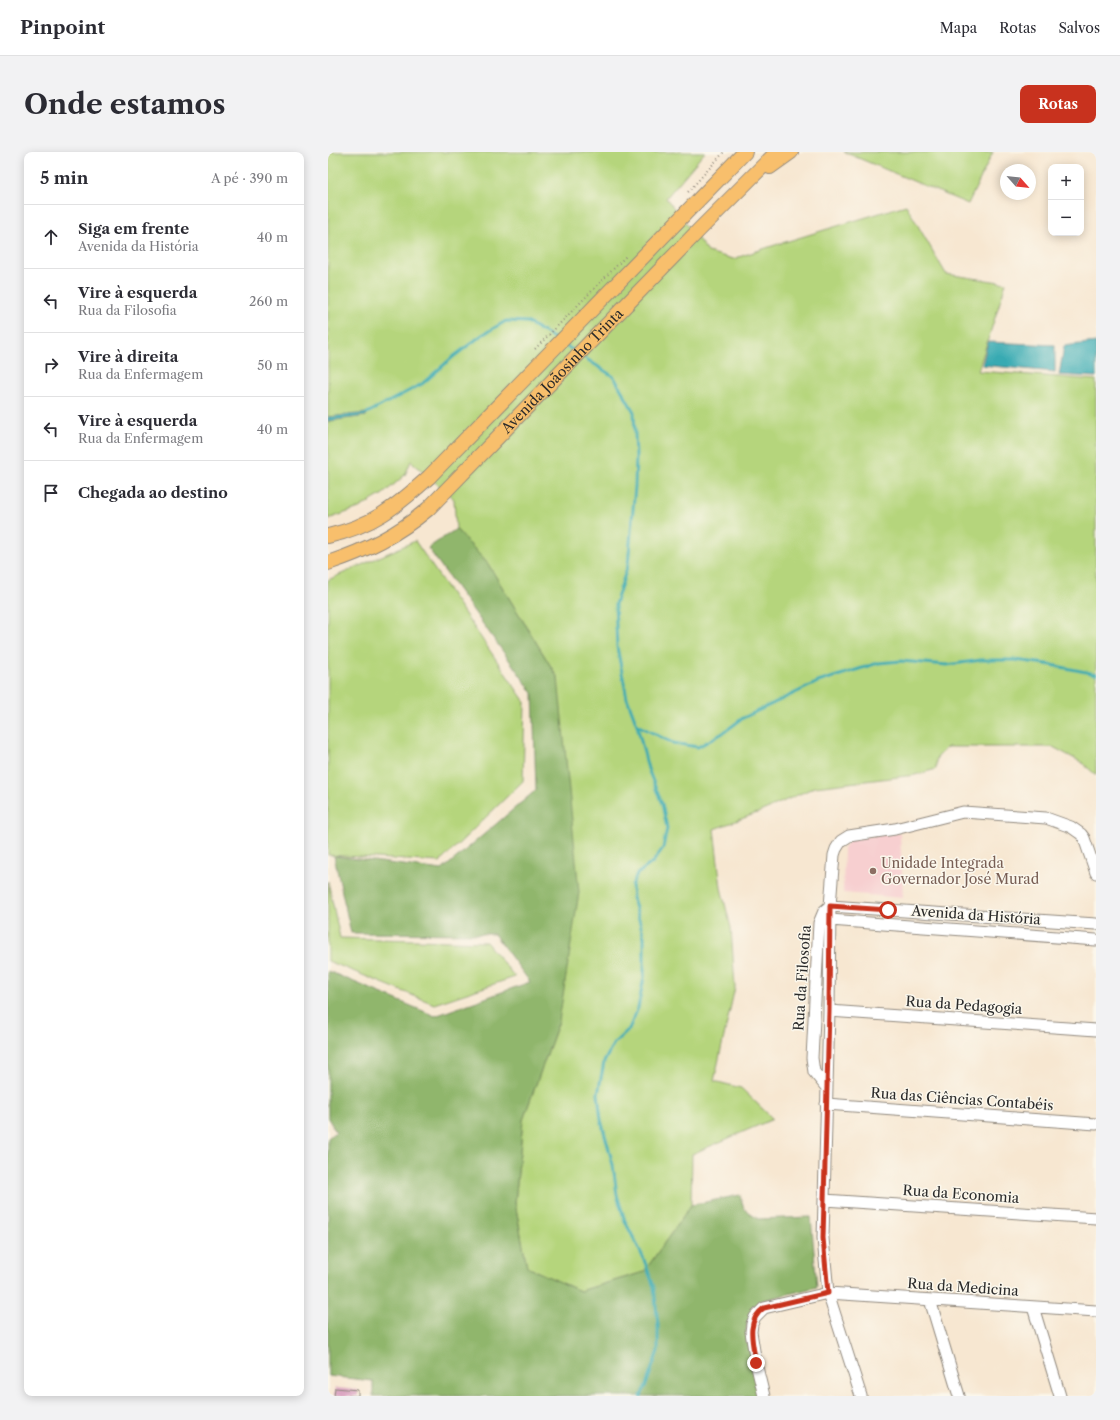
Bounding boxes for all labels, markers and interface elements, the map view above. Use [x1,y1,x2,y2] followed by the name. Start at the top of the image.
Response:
[20,16,105,39] text: Pinpoint
[940,19,977,37] text: Mapa
[999,19,1036,37] text: Rotas
[1058,19,1100,37] text: Salvos
[1020,85,1096,123] button: Rotas
[24,87,225,121] text: Onde estamos
[1000,164,1036,200] north arrow
[1048,164,1084,236] map controls
[1048,164,1084,200] button: +
[40,168,88,188] text: 5 min
[211,170,288,186] text: A pé · 390 m
[1048,200,1084,236] button: −
[78,219,189,238] text: Siga em frente
[40,226,62,248] icon: ahead
[257,229,288,245] text: 40 m
[78,238,199,254] text: Avenida da História
[78,283,197,302] text: Vire à esquerda
[40,290,62,312] icon: left
[249,293,288,309] text: 260 m
[78,302,177,318] text: Rua da Filosofia
[497,304,627,438] street label: Avenida Joãosinho Trinta
[78,347,178,366] text: Vire à direita
[40,354,62,376] icon: right
[257,357,288,373] text: 50 m
[78,366,203,382] text: Rua da Enfermagem
[78,411,197,430] text: Vire à esquerda
[40,418,62,440] icon: left
[257,421,288,437] text: 40 m
[78,430,203,446] text: Rua da Enfermagem
[40,482,62,504] icon: arrive
[78,483,228,502] text: Chegada ao destino
[881,854,1040,888] place label: Unidade Integrada Governador José Murad
[868,866,878,876] marker: Unidade Integrada Governador José Murad
[879,901,897,919] route start
[910,901,1042,929] street label: Avenida da História
[789,924,815,1032] street label: Rua da Filosofia
[905,992,1024,1018] street label: Rua da Pedagogia
[870,1084,1054,1114] street label: Rua das Ciências Contabéis
[902,1181,1021,1207] street label: Rua da Economia
[907,1274,1020,1300] street label: Rua da Medicina
[747,1354,765,1372] route end

